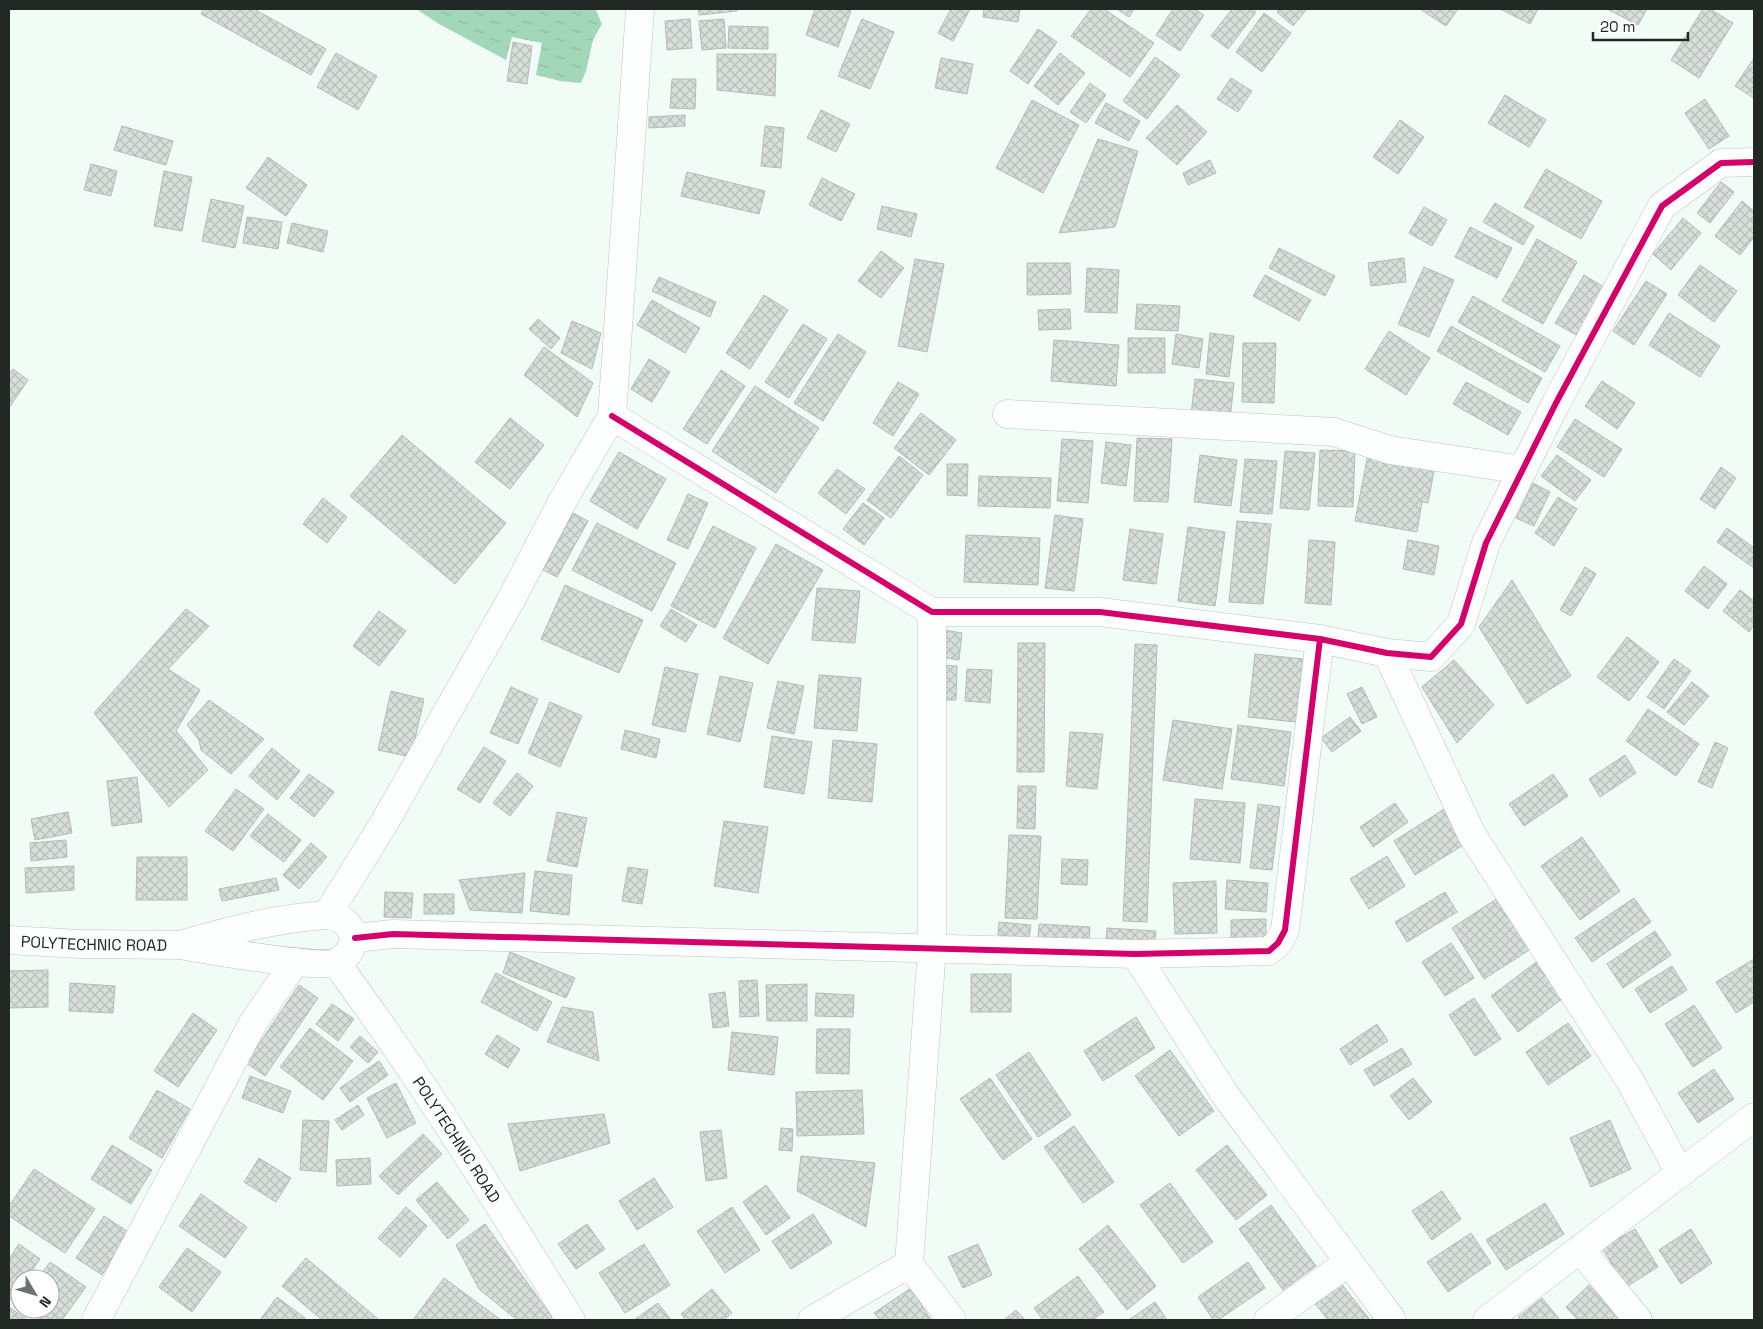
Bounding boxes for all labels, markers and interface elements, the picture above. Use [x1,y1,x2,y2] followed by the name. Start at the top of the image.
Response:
[1593,10,1688,42] scale bar
[1600,17,1635,36] text: 20 m
[20,930,167,955] street label: POLYTECHNIC ROAD
[408,1072,506,1207] street label: POLYTECHNIC ROAD
[10,1269,60,1319] north arrow
[35,1293,55,1311] text: N

